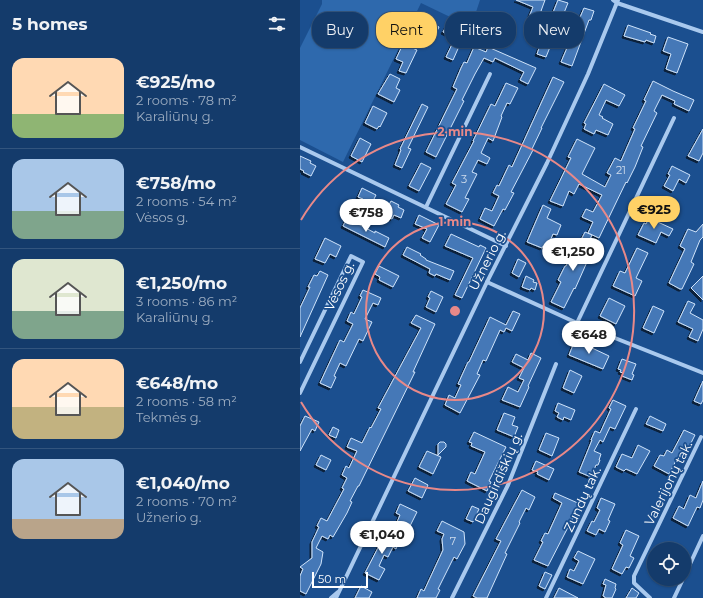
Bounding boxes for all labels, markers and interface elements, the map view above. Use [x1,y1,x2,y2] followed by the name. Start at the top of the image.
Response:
[312,12,368,48] chip: Buy
[376,12,437,48] chip: Rent
[445,12,516,48] chip: Filters
[524,12,584,48] chip: New
[266,13,288,35] icon: filters
[12,14,88,34] text: 5 homes
[136,72,215,92] text: €925/mo
[44,74,92,122] icon: home
[136,92,237,108] text: 2 rooms · 78 m²
[136,108,213,124] text: Karaliūnų g.
[438,124,472,139] text: 2 min
[616,163,626,177] house number: 21
[461,172,467,186] house number: 3
[136,173,216,193] text: €758/mo
[44,175,92,223] icon: home
[136,193,237,209] text: 2 rooms · 54 m²
[630,196,678,230] pin: €925
[342,199,390,233] pin: €758
[637,201,671,217] text: €925
[349,204,383,220] text: €758
[136,209,188,225] text: Vėsos g.
[439,214,471,229] text: 1 min
[465,227,509,293] street label: Užnerio g.
[540,238,606,272] pin: €1,250
[551,243,595,259] text: €1,250
[321,259,357,313] street label: Vėsos g.
[136,273,227,293] text: €1,250/mo
[44,275,92,323] icon: home
[136,293,237,309] text: 3 rooms · 86 m²
[448,304,462,318] centre of rings
[136,309,213,325] text: Karaliūnų g.
[565,321,613,355] pin: €648
[571,326,607,342] text: €648
[136,373,218,393] text: €648/mo
[44,375,92,423] icon: home
[136,393,237,409] text: 2 rooms · 58 m²
[136,409,201,425] text: Tekmės g.
[471,430,525,526] street label: Daugirdiškių g.
[641,438,695,528] street label: Valerijonų tak.
[560,464,604,534] street label: Zundų tak.
[136,473,230,493] text: €1,040/mo
[44,475,92,523] icon: home
[136,493,237,509] text: 2 rooms · 70 m²
[136,509,201,525] text: Užnerio g.
[349,521,415,555] pin: €1,040
[359,526,405,542] text: €1,040
[450,534,456,548] house number: 7
[647,542,691,586] map controls
[647,542,691,586] button: locate
[312,570,368,589] scale bar
[318,572,346,586] text: 50 m

